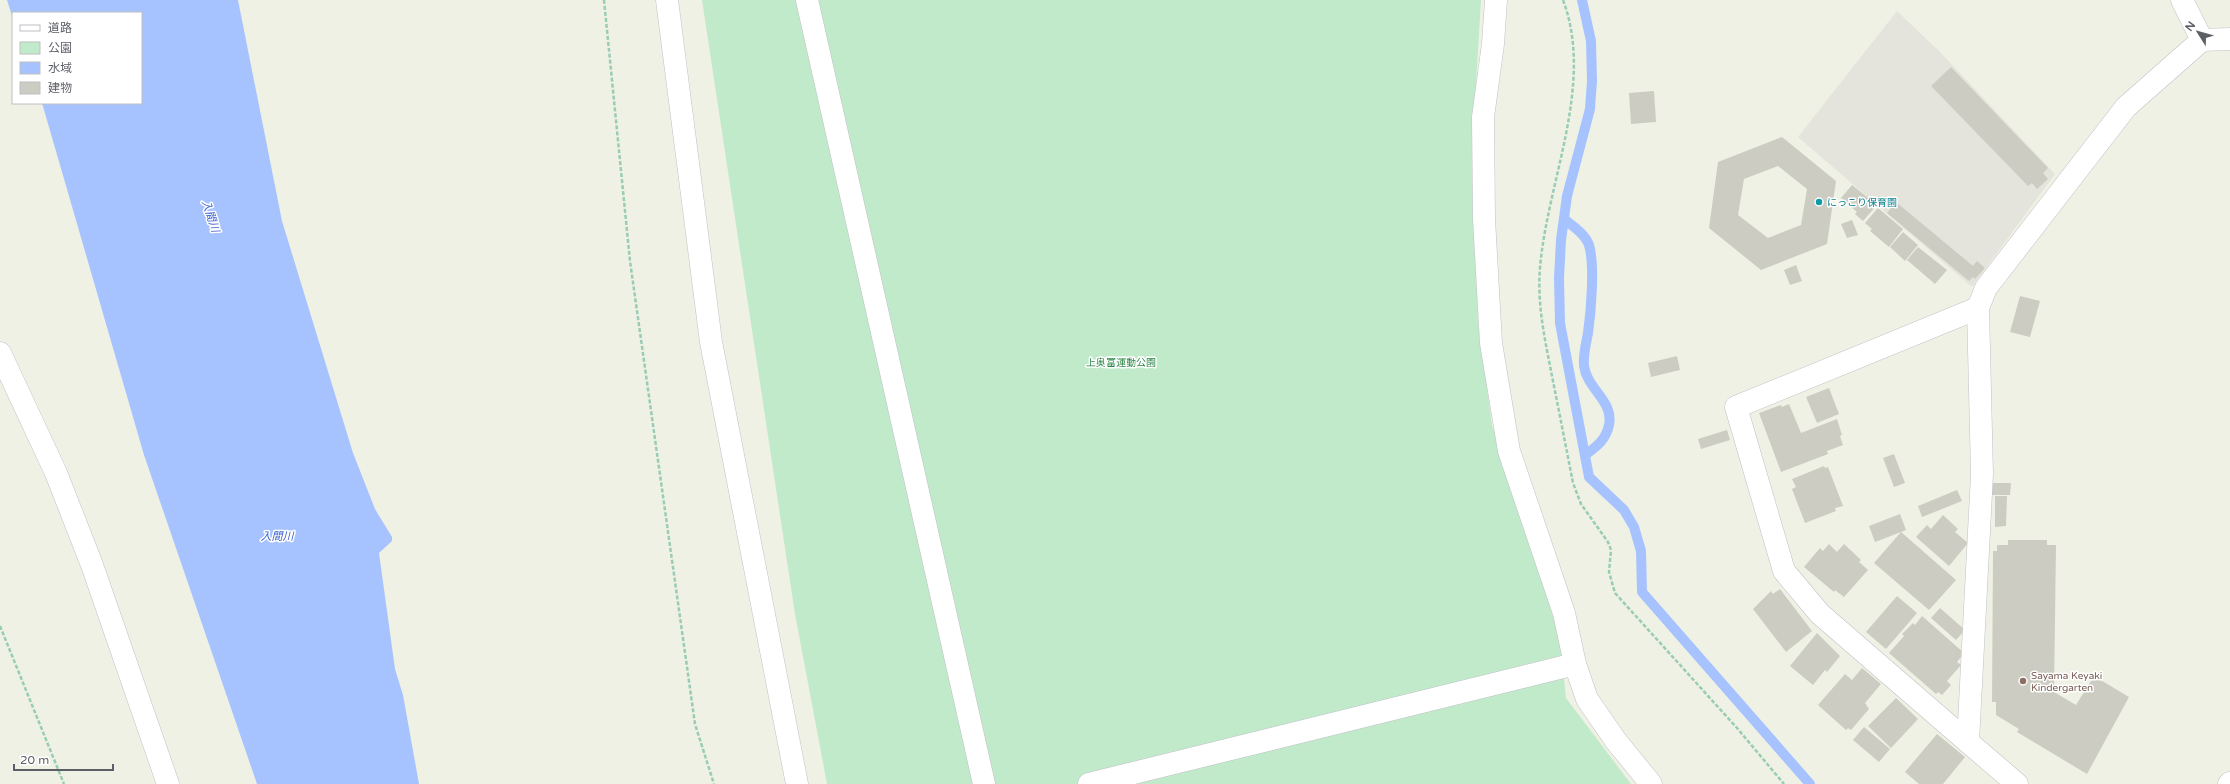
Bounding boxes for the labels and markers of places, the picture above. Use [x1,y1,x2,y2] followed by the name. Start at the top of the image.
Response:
[1814,197,1824,207] marker: にっこり保育園
[1827,197,1897,209] place label: にっこり保育園
[2031,670,2102,694] place label: Sayama Keyaki Kindergarten
[2018,676,2028,686] marker: Sayama Keyaki Kindergarten

